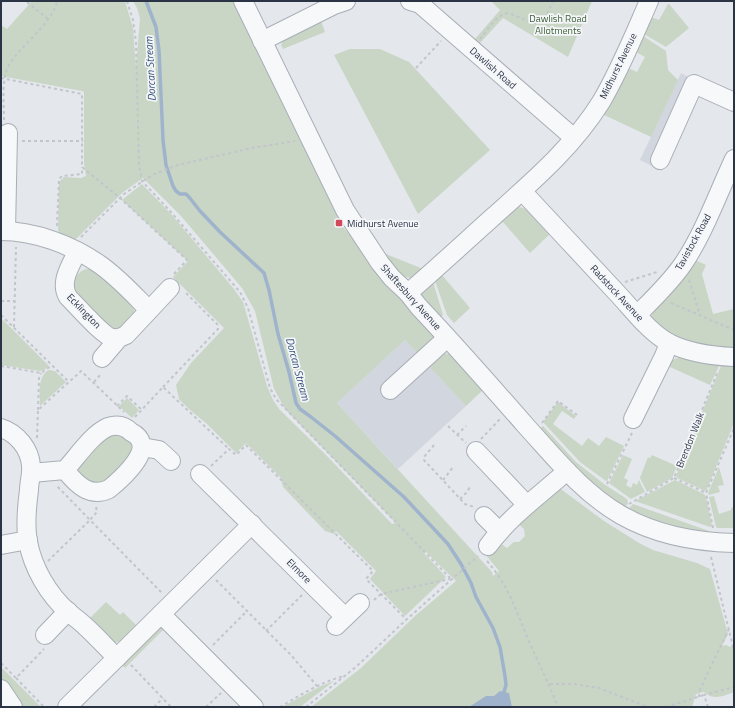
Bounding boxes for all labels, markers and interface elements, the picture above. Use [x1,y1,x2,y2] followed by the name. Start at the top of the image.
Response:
[529,11,587,38] park label: Dawlish Road Allotments
[596,31,640,101] street label: Midhurst Avenue
[140,36,160,102] water label: Dorcan Stream
[466,43,520,93] street label: Dawlish Road
[671,211,715,273] street label: Tavistock Road
[347,216,419,231] place label: Midhurst Avenue
[334,218,344,228] marker: Midhurst Avenue
[377,261,445,333] street label: Shaftesbury Avenue
[587,261,647,325] street label: Radstock Avenue
[63,290,105,332] street label: Ecklington
[282,336,314,403] water label: Dorcan Stream
[672,410,708,470] street label: Brendon Walk
[283,555,315,587] street label: Elmore

